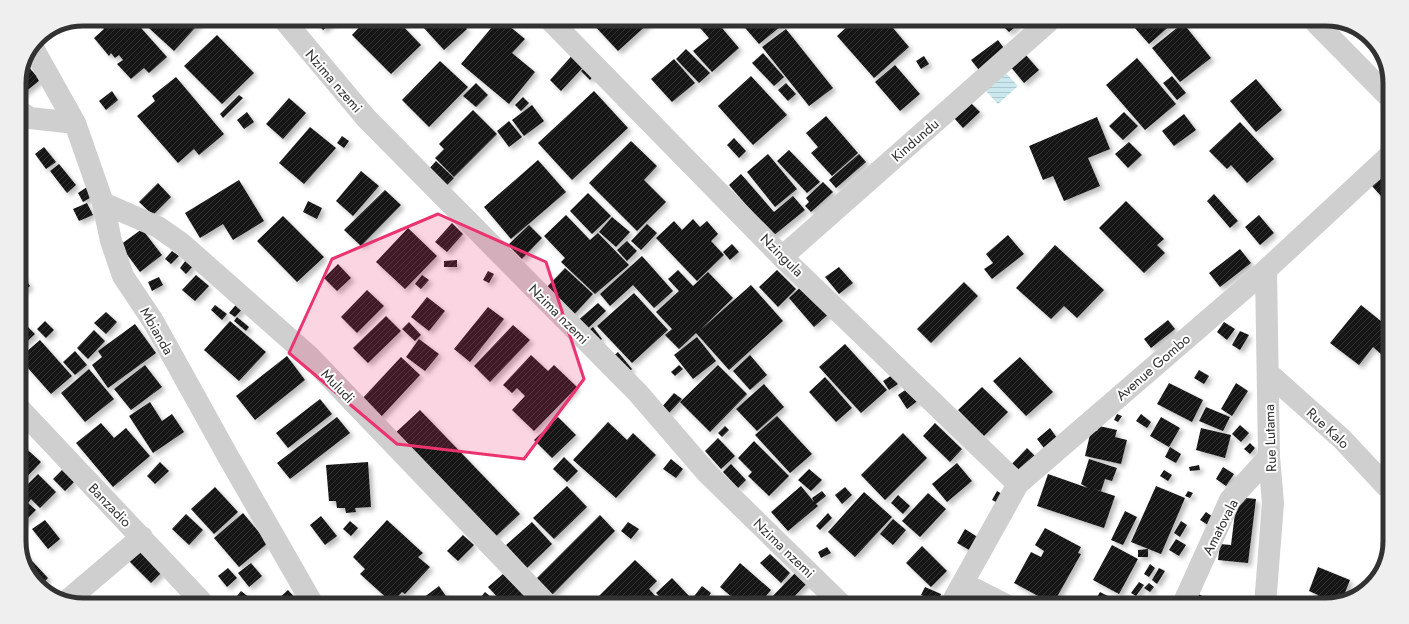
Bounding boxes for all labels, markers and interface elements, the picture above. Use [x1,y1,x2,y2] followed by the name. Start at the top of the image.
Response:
[301,45,367,117] street label: Nzima nzemi
[887,114,943,166] street label: Kindundu
[756,229,808,281] street label: Nzingula
[524,279,594,349] street label: Nzima nzemi
[135,304,179,358] street label: Mbianda
[1111,329,1195,405] street label: Avenue Gombo
[317,364,359,408] street label: Muludi
[1302,403,1354,453] street label: Rue Kalo
[1259,404,1281,472] street label: Rue Lutama
[84,479,136,532] street label: Banzadio
[1197,495,1243,559] street label: Amatovala
[749,514,819,582] street label: Nzima nzemi

